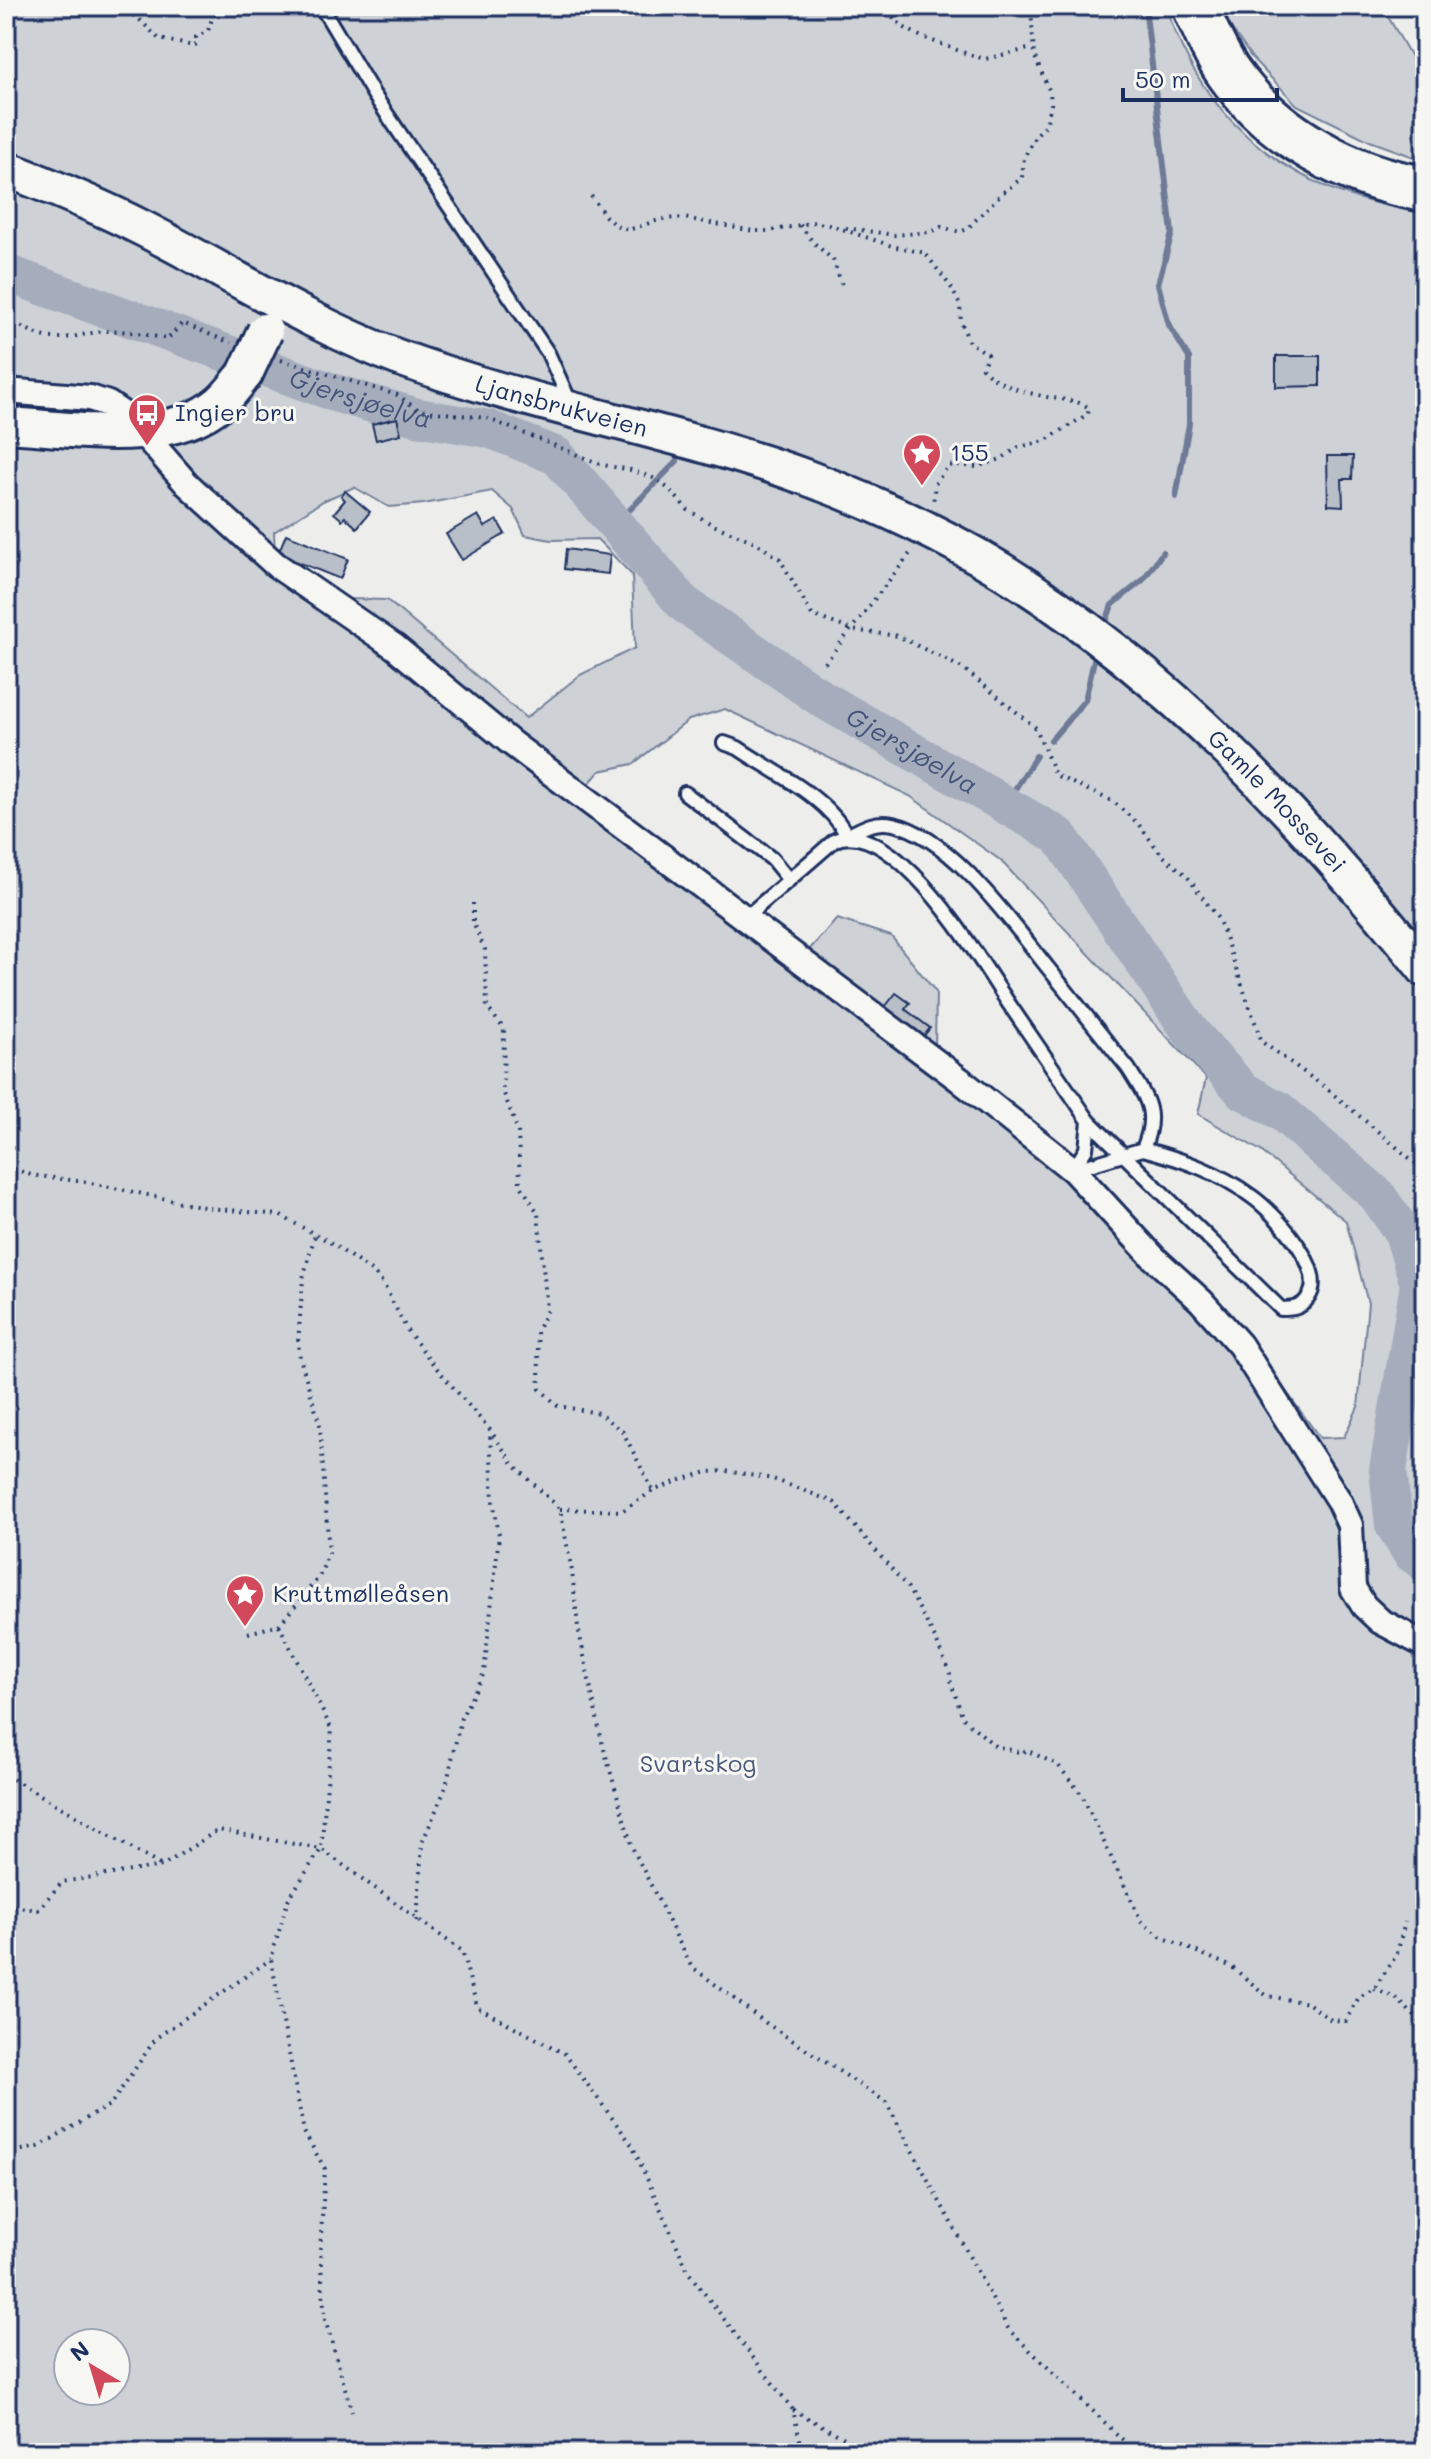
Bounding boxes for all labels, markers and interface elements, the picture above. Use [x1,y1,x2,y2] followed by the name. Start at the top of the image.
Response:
[1123,52,1277,102] scale bar
[1135,63,1191,94] text: 50 m
[285,360,433,435] water label: Gjersjøelva
[472,367,651,443] street label: Ljansbrukveien
[126,392,168,447] bus stop icon: Ingier bru
[175,396,295,427] place label: Ingier bru
[901,432,943,487] place icon: 155
[950,436,989,467] place label: 155
[840,698,984,801] water label: Gjersjøelva
[1202,722,1354,878] street label: Gamle Mossevei
[224,1573,266,1628] place icon: Kruttmølleåsen
[273,1577,449,1608] place label: Kruttmølleåsen
[640,1747,756,1778] park label: Svartskog
[52,2327,132,2407] north arrow
[64,2334,95,2367] text: N

